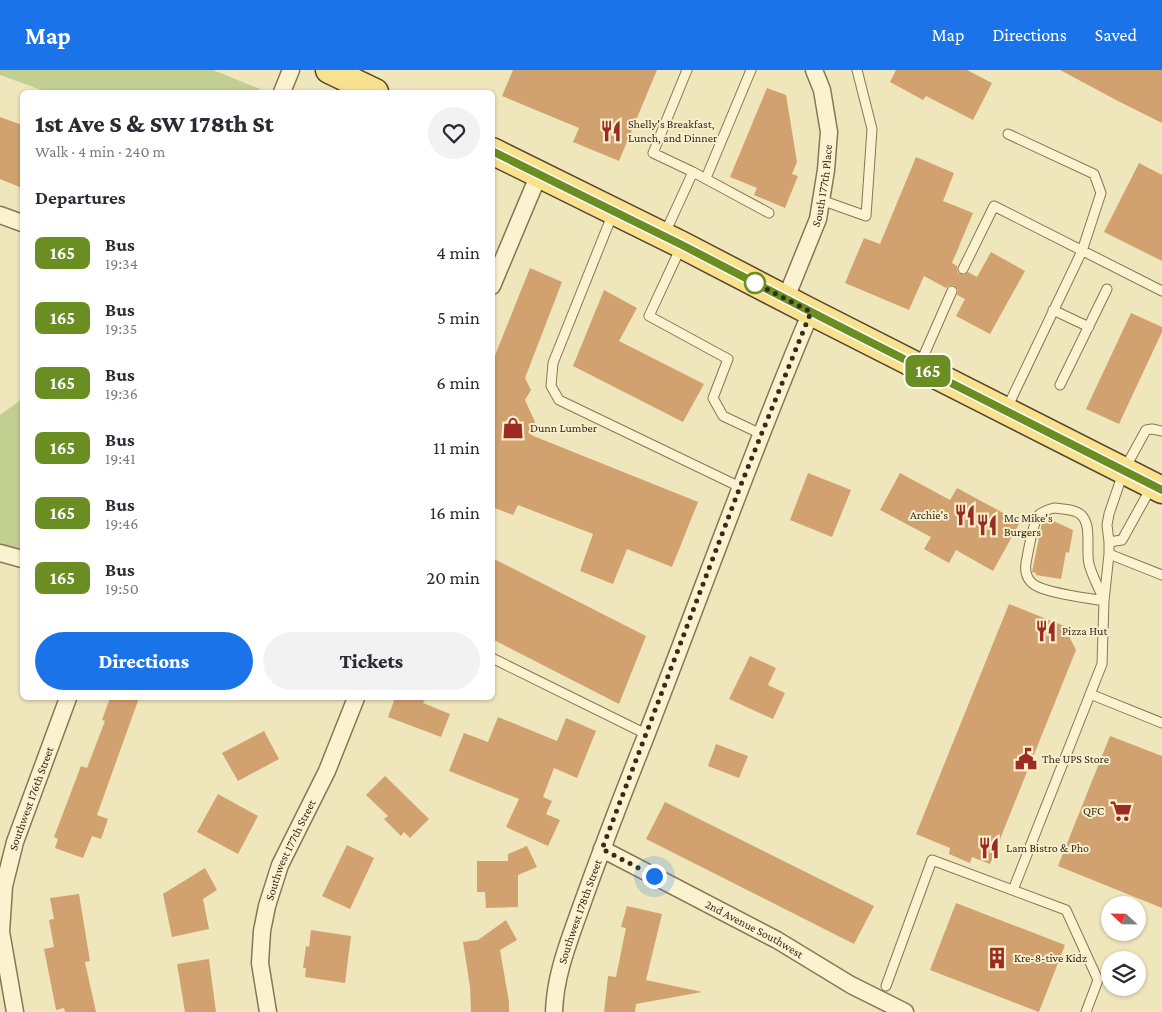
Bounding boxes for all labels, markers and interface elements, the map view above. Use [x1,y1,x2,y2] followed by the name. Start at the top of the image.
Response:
[25,22,71,49] text: Map
[932,25,964,45] text: Map
[992,25,1067,45] text: Directions
[1095,25,1137,45] text: Saved
[428,107,480,159] button: heart
[35,110,274,137] text: 1st Ave S & SW 178th St
[628,117,718,145] place label: Shelly's Breakfast, Lunch, and Dinner
[598,118,624,144] restaurant icon: Shelly's Breakfast, Lunch, and Dinner
[35,143,165,160] text: Walk · 4 min · 240 m
[809,144,835,229] street label: South 177th Place
[35,187,126,208] text: Departures
[105,234,135,255] text: Bus
[436,242,480,263] text: 4 min
[50,243,75,263] text: 165
[105,255,138,272] text: 19:34
[744,272,766,294] unlabelled marker
[105,299,135,320] text: Bus
[437,307,480,328] text: 5 min
[50,308,75,328] text: 165
[105,320,137,337] text: 19:35
[899,355,957,387] line badge: 165
[915,361,941,381] text: 165
[105,364,135,385] text: Bus
[436,372,480,393] text: 6 min
[50,373,75,393] text: 165
[105,385,138,402] text: 19:36
[500,415,526,441] shop icon: Dunn Lumber
[530,421,598,435] place label: Dunn Lumber
[105,429,135,450] text: Bus
[433,437,480,458] text: 11 min
[50,438,75,458] text: 165
[105,450,136,467] text: 19:41
[105,494,135,515] text: Bus
[430,502,480,523] text: 16 min
[952,502,978,528] restaurant icon: Archie's
[50,503,75,523] text: 165
[910,508,948,522] place label: Archie's
[1004,511,1053,539] place label: Mc Mike's Burgers
[974,512,1000,538] restaurant icon: Mc Mike's Burgers
[105,515,138,532] text: 19:46
[105,559,135,580] text: Bus
[426,567,480,588] text: 20 min
[50,568,75,588] text: 165
[105,580,139,597] text: 19:50
[1033,618,1059,644] restaurant icon: Pizza Hut
[1062,624,1108,638] place label: Pizza Hut
[35,632,253,690] button: Directions
[263,632,480,690] button: Tickets
[6,744,57,852] street label: Southwest 176th Street
[1013,746,1039,772] public building icon: The UPS Store
[1042,752,1109,766] place label: The UPS Store
[262,796,319,902] street label: Southwest 177th Street
[1108,798,1134,824] supermarket icon: QFC
[1083,804,1104,818] place label: QFC
[976,835,1002,861] restaurant icon: Lam Bistro & Pho
[1006,841,1089,855] place label: Lam Bistro & Pho
[555,856,605,966] street label: Southwest 178th Street
[642,864,667,889] your location
[1101,896,1146,941] north arrow
[1101,896,1146,996] map controls
[703,897,807,962] street label: 2nd Avenue Southwest
[984,945,1010,971] building icon: Kre-8-tive Kidz
[1014,951,1087,965] place label: Kre-8-tive Kidz
[1101,951,1146,996] button: layers

